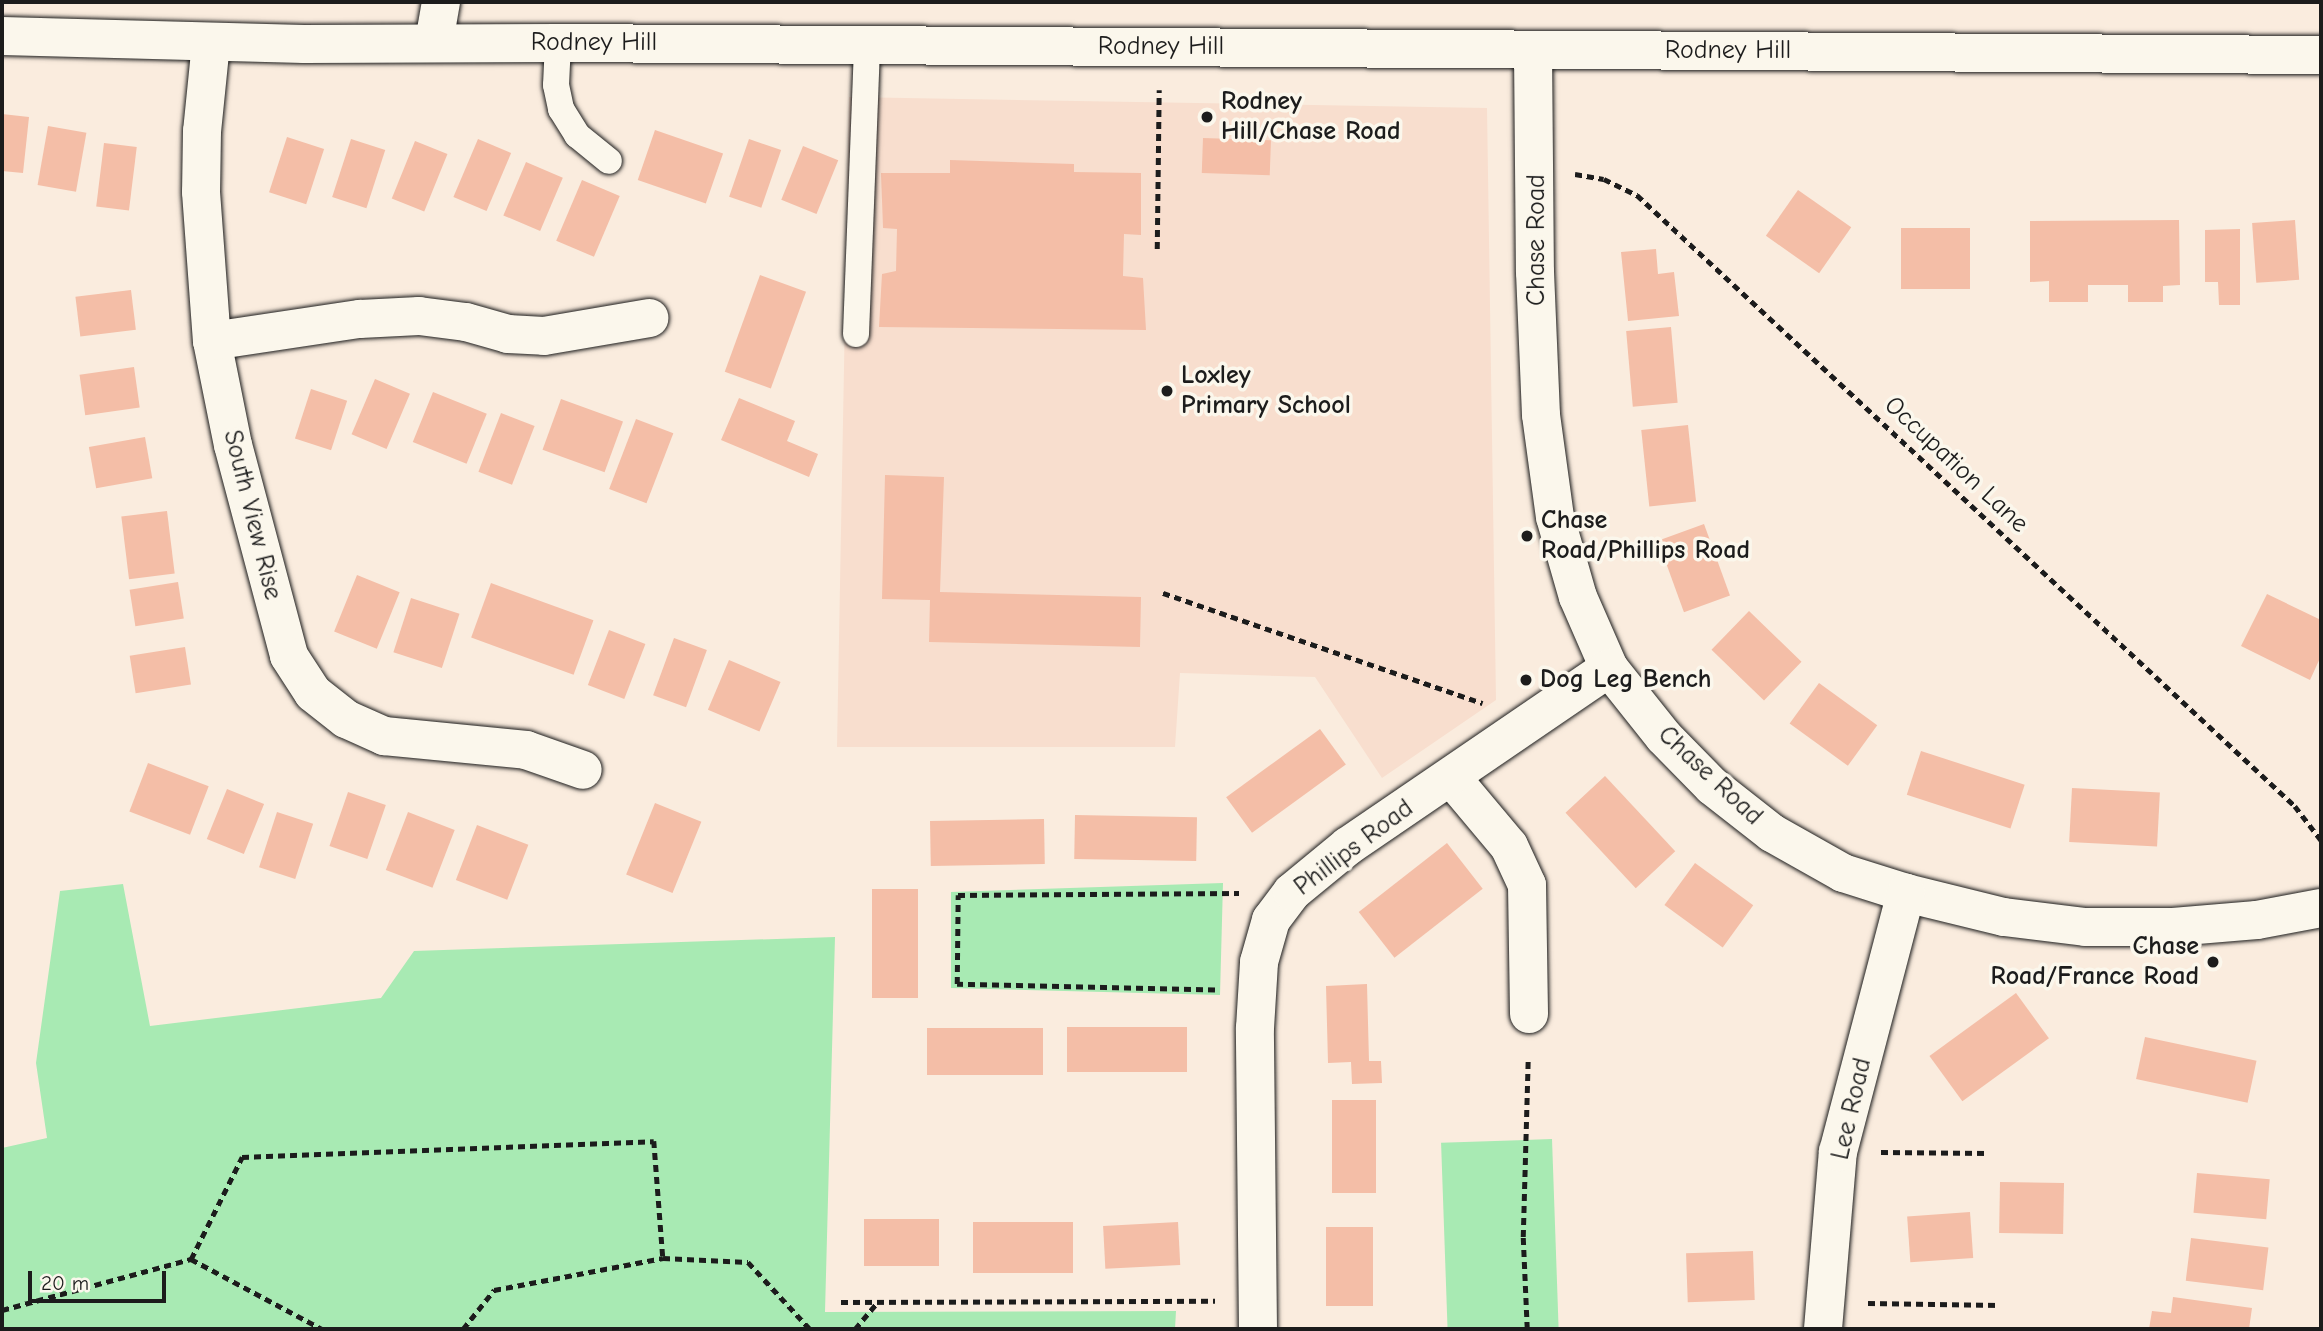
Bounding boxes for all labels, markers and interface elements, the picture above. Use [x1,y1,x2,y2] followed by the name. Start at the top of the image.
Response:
[531,27,657,59] street label: Rodney Hill
[1098,31,1224,63] street label: Rodney Hill
[1665,35,1791,67] street label: Rodney Hill
[1221,86,1401,148] place label: Rodney Hill/Chase Road
[1199,109,1215,125] marker: Rodney Hill/Chase Road
[1521,174,1553,306] street label: Chase Road
[1181,360,1351,422] place label: Loxley Primary School
[1159,383,1175,399] marker: Loxley Primary School
[1877,390,2035,540] street label: Occupation Lane
[216,427,288,603] street label: South View Rise
[1541,505,1750,566] place label: Chase Road/Phillips Road
[1519,528,1535,544] marker: Chase Road/Phillips Road
[1540,664,1711,696] place label: Dog Leg Bench
[1518,672,1534,688] marker: Dog Leg Bench
[1651,720,1769,832] street label: Chase Road
[1288,793,1420,903] street label: Phillips Road
[1990,931,2199,992] place label: Chase Road/France Road
[2205,954,2221,970] marker: Chase Road/France Road
[1825,1055,1879,1163] street label: Lee Road
[32,1258,170,1302] scale bar
[41,1271,89,1295] text: 20 m

